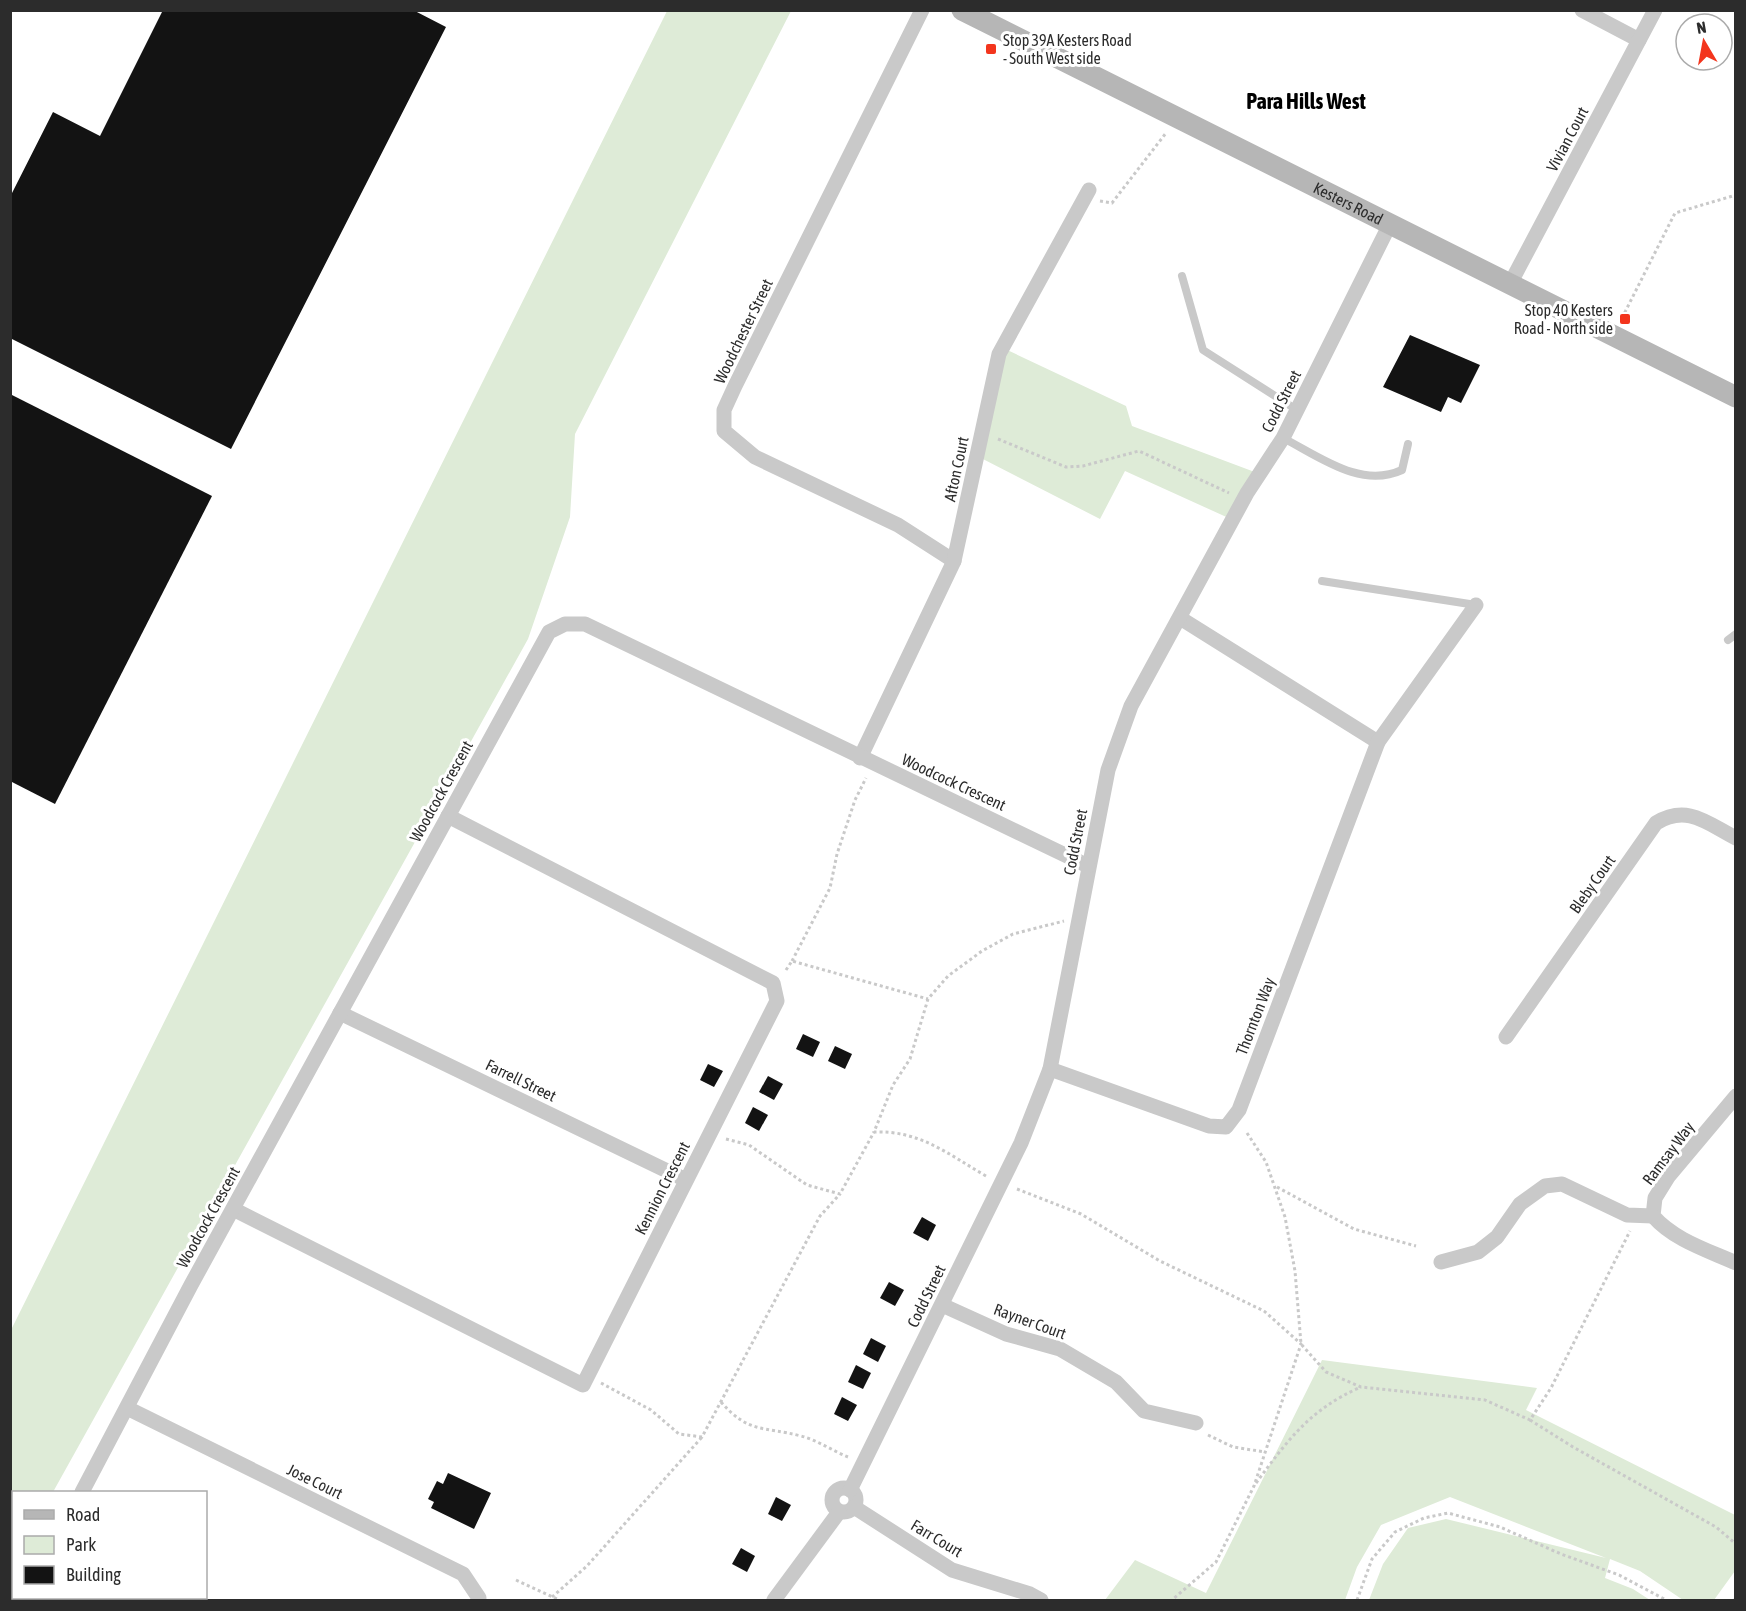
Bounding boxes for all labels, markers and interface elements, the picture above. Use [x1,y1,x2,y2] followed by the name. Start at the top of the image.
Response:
[1674,12,1734,72] north arrow
[1695,18,1708,37] text: N
[1003,31,1132,67] place label: Stop 39A Kesters Road - South West side
[984,42,998,56] marker: Stop 39A Kesters Road - South West side
[1246,88,1366,114] district label: Para Hills West
[1542,103,1592,174] street label: Vivian Court
[1311,178,1386,228] street label: Kesters Road
[710,275,776,386] street label: Woodchester Street
[1514,301,1613,337] place label: Stop 40 Kesters Road - North side
[1618,312,1632,326] marker: Stop 40 Kesters Road - North side
[1258,367,1304,435] street label: Codd Street
[940,435,972,503] street label: Afton Court
[406,737,476,845] street label: Woodcock Crescent
[899,750,1009,814] street label: Woodcock Crescent
[1060,807,1090,877] street label: Codd Street
[1565,851,1620,917] street label: Bleby Court
[1232,974,1279,1058] street label: Thornton Way
[483,1055,559,1105] street label: Farrell Street
[1639,1118,1698,1189] street label: Ramsay Way
[631,1138,693,1237] street label: Kennion Crescent
[173,1163,243,1271] street label: Woodcock Crescent
[903,1262,949,1330] street label: Codd Street
[991,1300,1069,1343] street label: Rayner Court
[284,1460,346,1502] street label: Jose Court
[12,1491,207,1599] legend
[66,1504,100,1525] text: Road
[908,1516,966,1561] street label: Farr Court
[66,1534,96,1555] text: Park
[66,1564,121,1585] text: Building

